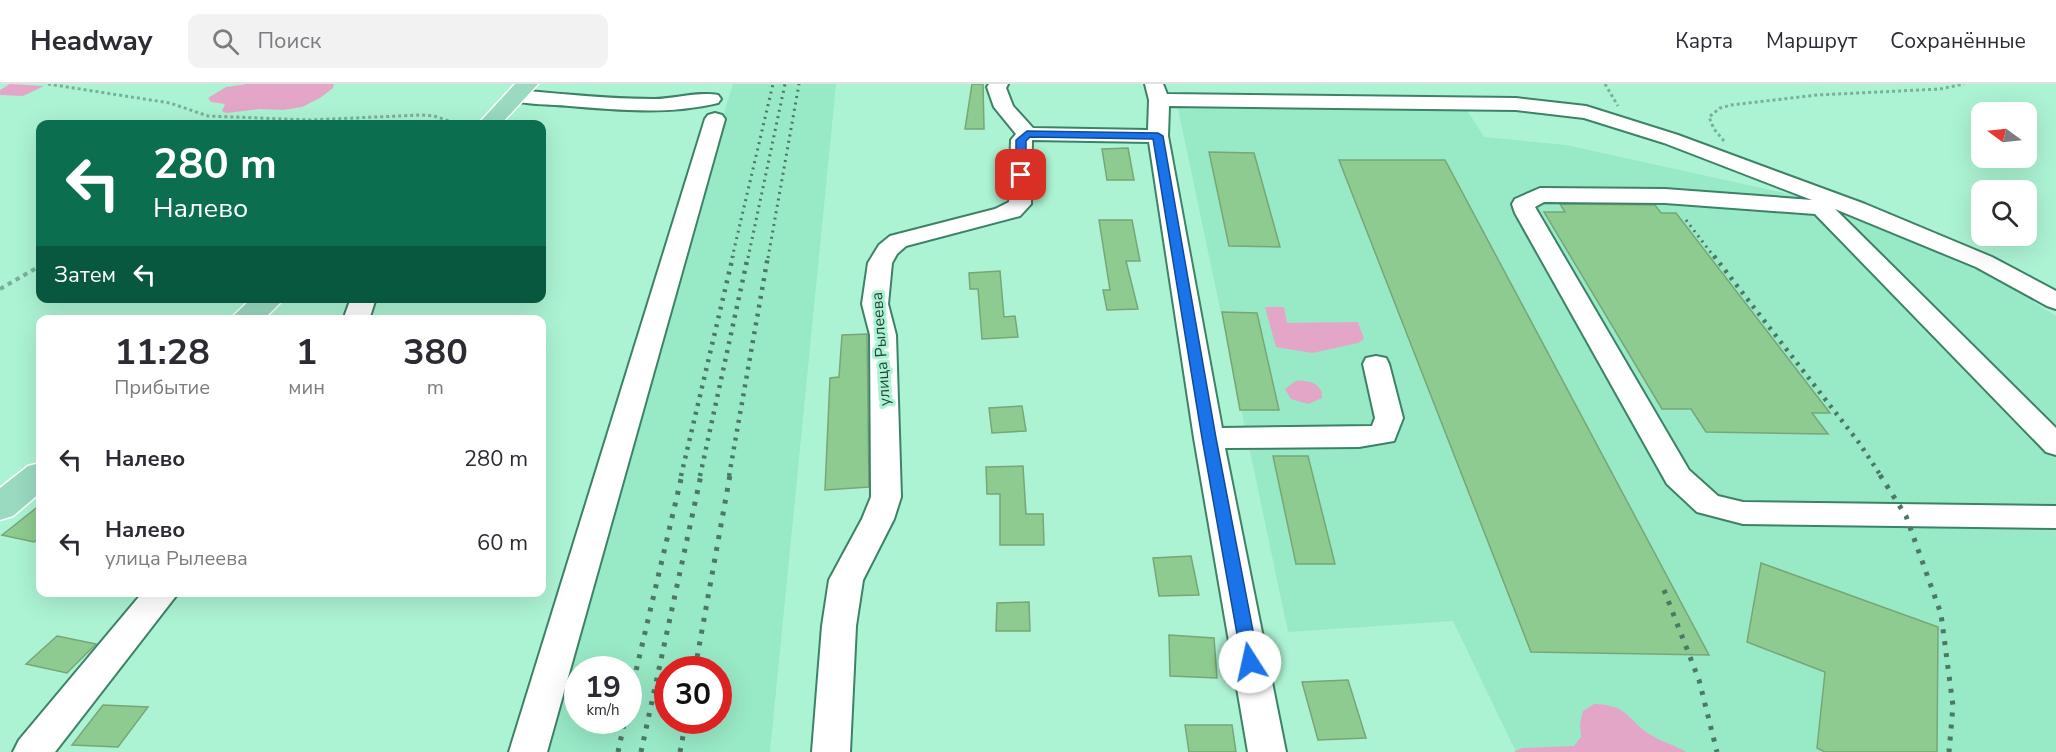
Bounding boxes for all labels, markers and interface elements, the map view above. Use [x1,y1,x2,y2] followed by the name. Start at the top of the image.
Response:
[188,14,608,68] search box
[30,22,152,60] text: Headway
[209,25,242,58] icon: search
[257,26,321,56] text: Поиск
[1675,27,1733,55] text: Карта
[1766,27,1857,55] text: Маршрут
[1890,27,2026,55] text: Сохранённые
[1971,102,2037,168] north arrow
[1971,102,2037,246] map controls
[153,136,277,193] text: 280 m
[54,144,132,222] icon: left
[995,149,1046,200] pin
[1004,158,1037,191] icon: arrive
[1971,180,2037,246] button: search
[153,190,248,227] text: Налево
[128,258,161,291] icon: left
[54,260,116,290] text: Затем
[866,291,896,407] street label: улица Рылеева
[114,328,210,377] text: 11:28
[296,328,317,377] text: 1
[403,328,468,377] text: 380
[114,374,210,401] text: Прибытие
[288,374,325,401] text: мин
[427,374,444,401] text: m
[54,443,87,476] icon: left
[105,444,185,474] text: Налево
[464,444,528,474] text: 280 m
[105,515,185,545] text: Налево
[54,527,87,560] icon: left
[477,528,528,558] text: 60 m
[105,545,248,572] text: улица Рылеева
[1218,630,1282,694] position arrow
[654,656,732,734] speed limit sign: 30
[585,667,621,708] text: 19
[586,700,620,720] text: km/h

